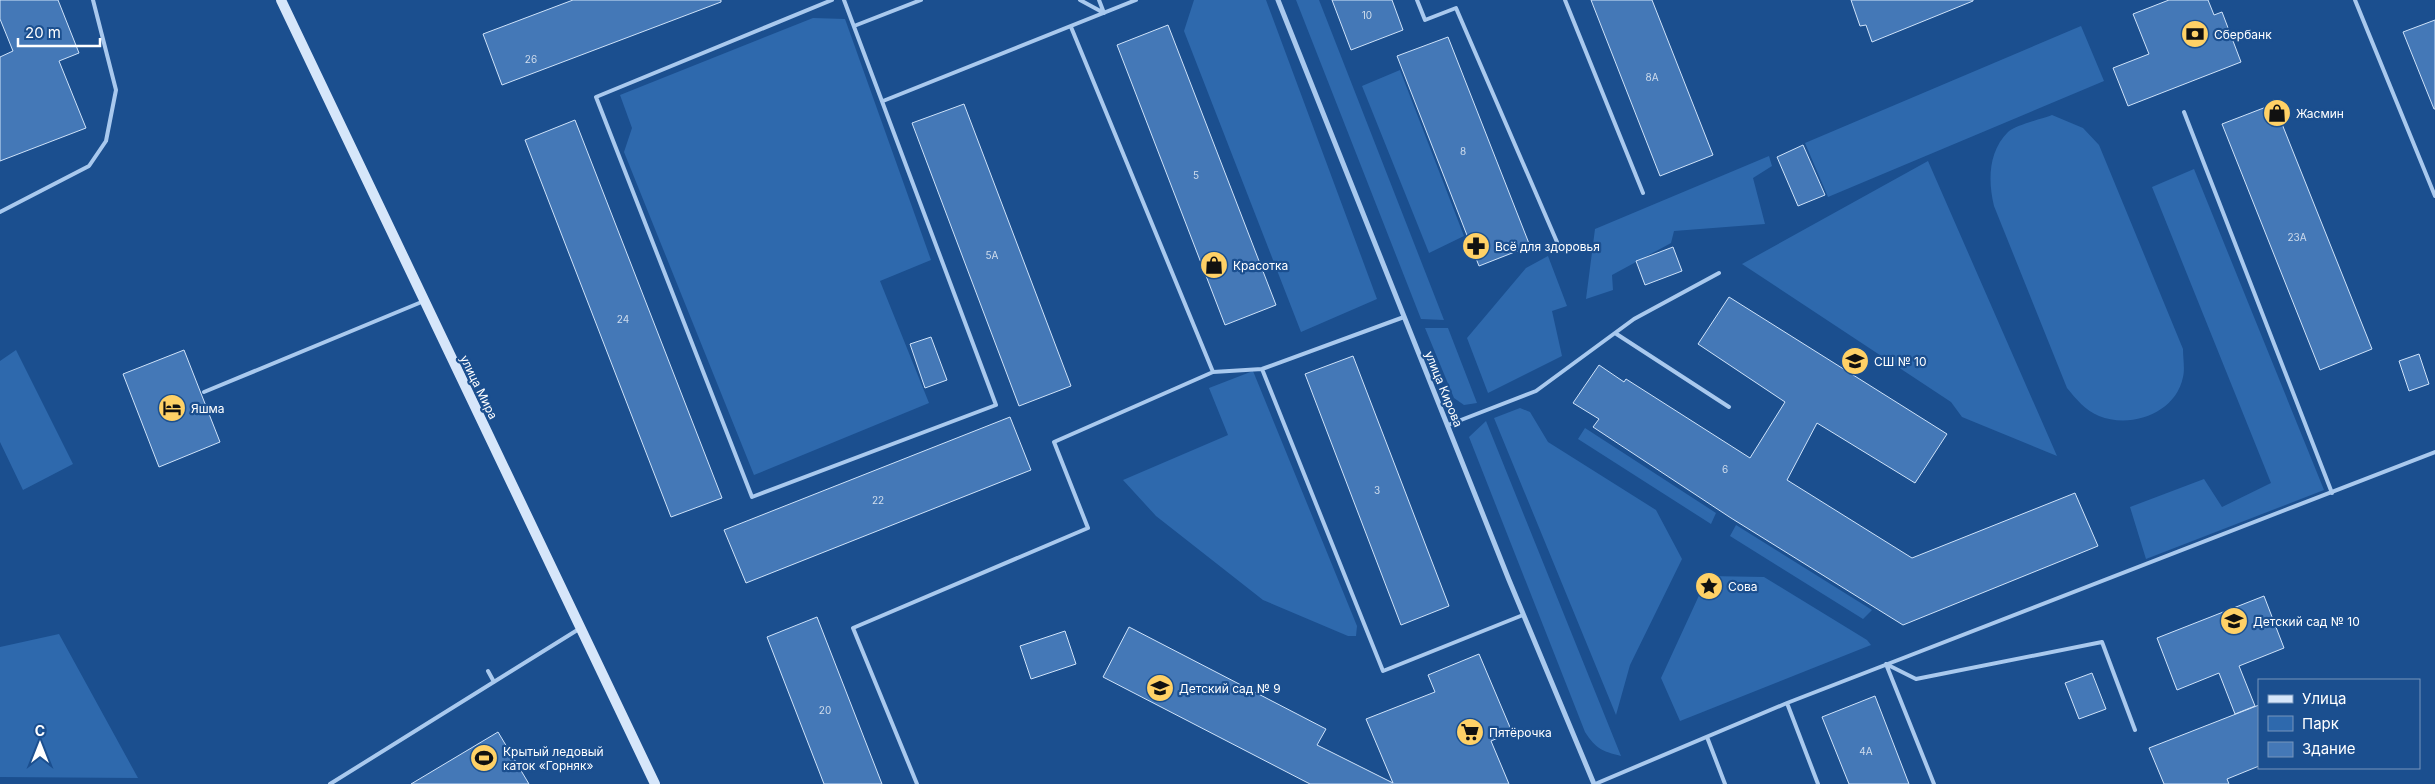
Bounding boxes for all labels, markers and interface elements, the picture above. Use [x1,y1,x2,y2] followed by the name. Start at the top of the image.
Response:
[1362,9,1372,21] house number: 10
[18,15,100,47] scale bar
[2180,19,2210,49] bank icon: Сбербанк
[25,23,61,42] text: 20 m
[2214,27,2272,42] place label: Сбербанк
[525,53,537,65] house number: 26
[1645,71,1659,83] house number: 8А
[2262,98,2292,128] shop icon: Жасмин
[2296,106,2344,121] place label: Жасмин
[1460,145,1466,157] house number: 8
[1193,169,1199,181] house number: 5
[1461,231,1491,261] pharmacy icon: Всё для здоровья
[2287,231,2307,243] house number: 23А
[1495,239,1600,254] place label: Всё для здоровья
[986,249,999,261] house number: 5А
[1199,250,1229,280] shop icon: Красотка
[1233,258,1288,273] place label: Красотка
[617,313,629,325] house number: 24
[1840,346,1870,376] school or university icon: СШ № 10
[1422,349,1466,429] street label: улица Кирова
[457,352,501,422] street label: улица Мира
[1874,354,1927,369] place label: СШ № 10
[157,393,187,423] hotel icon: Яшма
[191,401,225,416] place label: Яшма
[1722,463,1728,475] house number: 6
[1374,484,1380,496] house number: 3
[872,494,884,506] house number: 22
[1694,571,1724,601] place icon: Сова
[1728,579,1757,594] place label: Сова
[2219,606,2249,636] school or university icon: Детский сад № 10
[2253,614,2360,629] place label: Детский сад № 10
[1145,673,1175,703] school or university icon: Детский сад № 9
[2258,679,2420,769] legend
[1179,681,1281,696] place label: Детский сад № 9
[2302,689,2346,708] text: Улица
[819,704,831,716] house number: 20
[2302,714,2339,733] text: Парк
[1455,717,1485,747] supermarket icon: Пятёрочка
[15,719,65,769] north arrow
[35,722,45,739] text: С
[1489,725,1552,740] place label: Пятёрочка
[2302,739,2356,758] text: Здание
[469,743,499,773] sports icon: Крытый ледовый каток «Горняк»
[503,744,604,773] place label: Крытый ледовый каток «Горняк»
[1859,745,1873,757] house number: 4А

